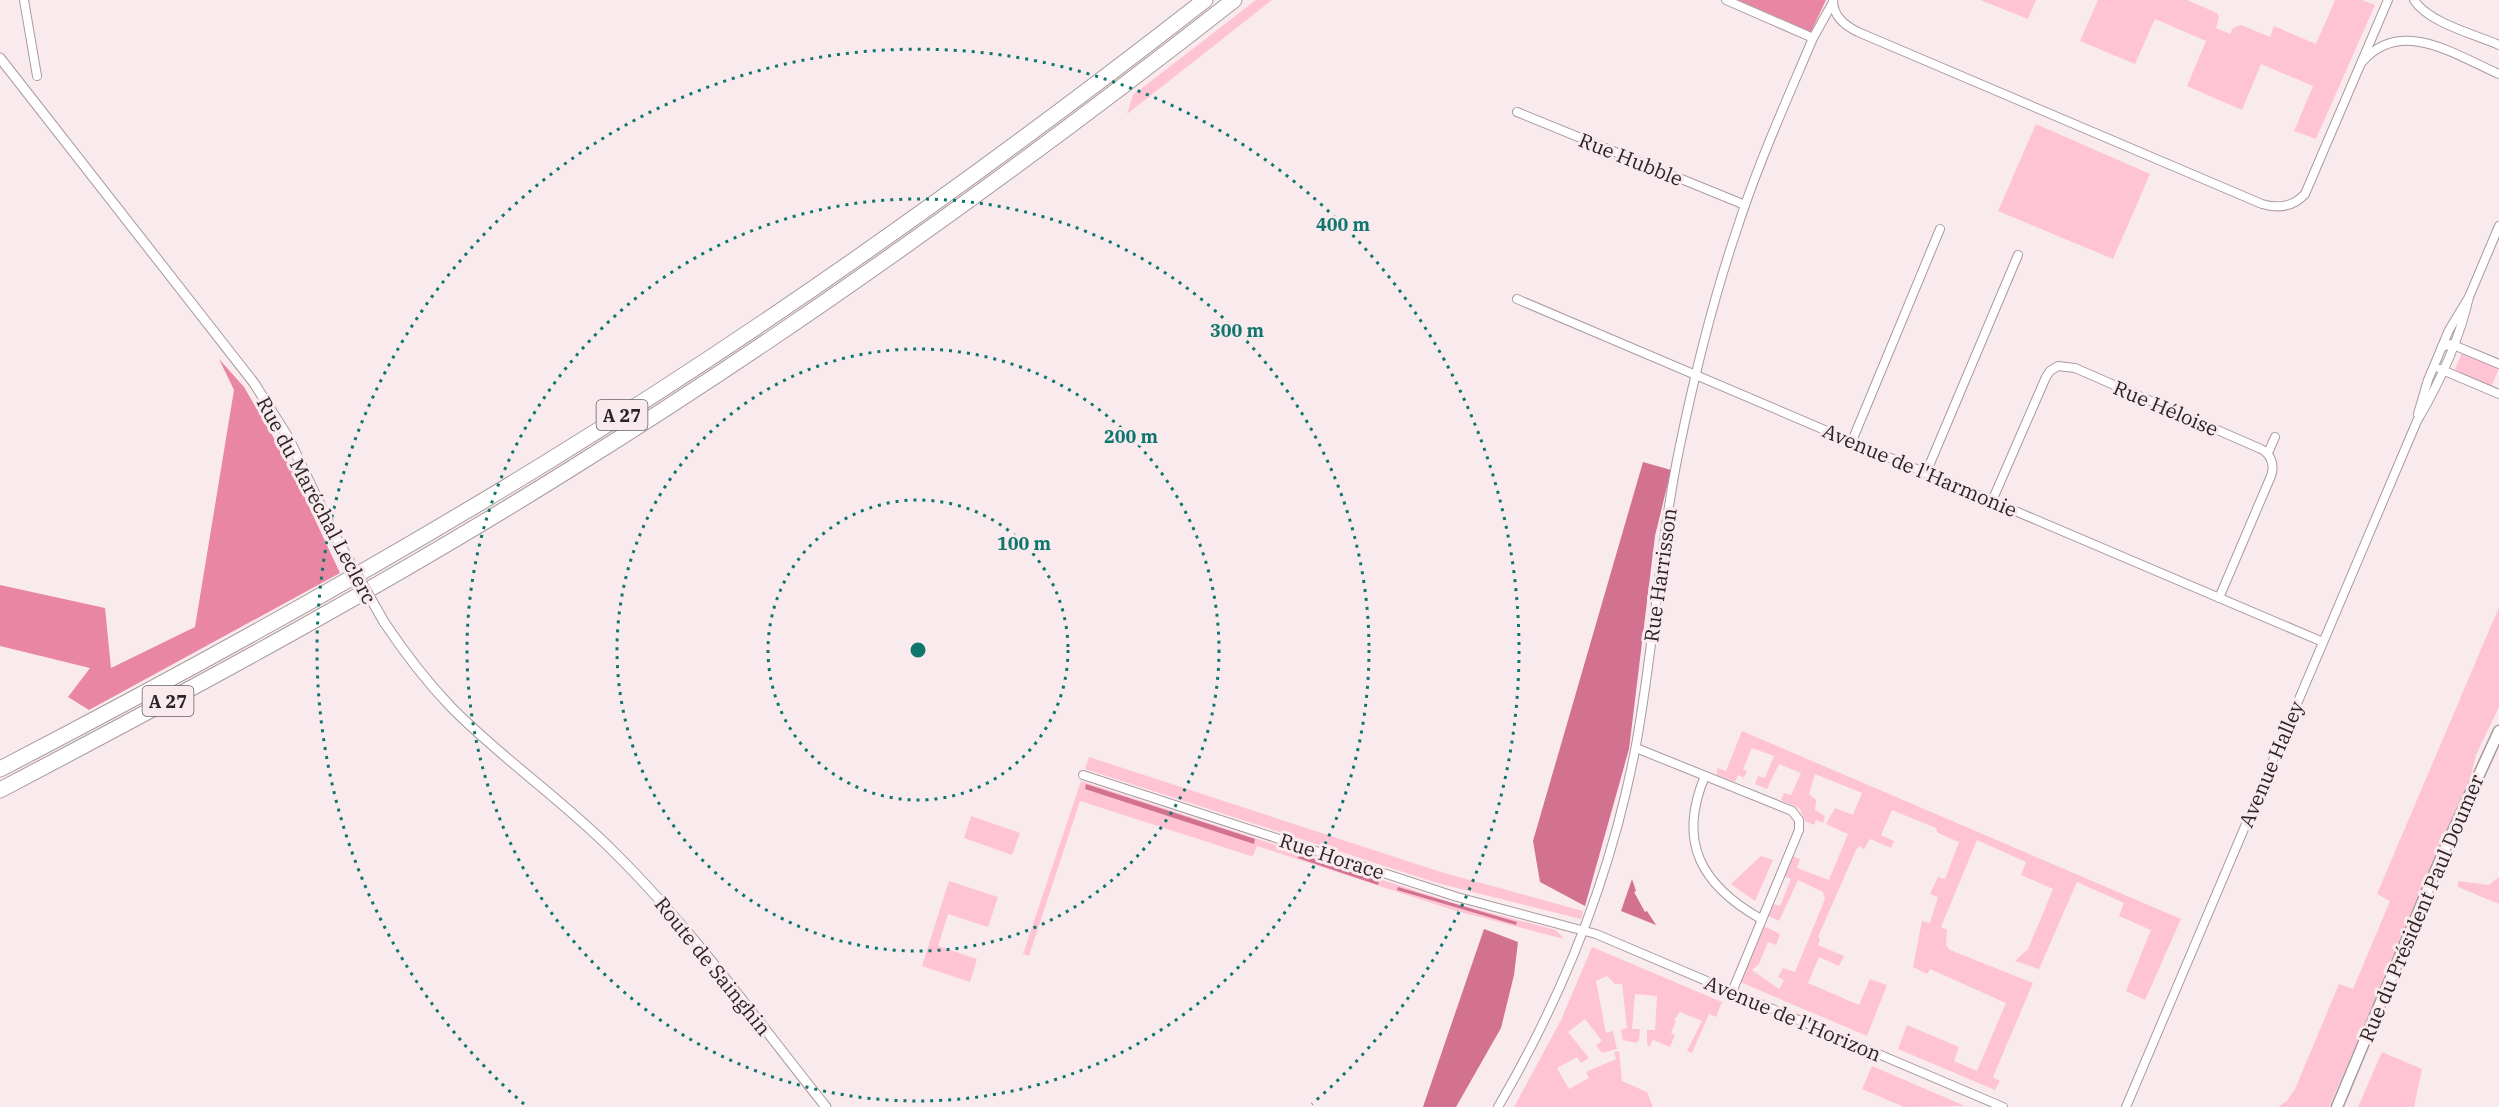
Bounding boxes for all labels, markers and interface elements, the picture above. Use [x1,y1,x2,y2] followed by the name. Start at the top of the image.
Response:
[1575,126,1687,192] street label: Rue Hubble
[1316,213,1371,236] text: 400 m
[1210,319,1265,342] text: 300 m
[2109,374,2223,442] street label: Rue Héloise
[251,392,383,608] street label: Rue du Maréchal Leclerc
[596,400,648,430] road number: A 27
[1819,417,2021,523] street label: Avenue de l'Harmonie
[1104,425,1159,448] text: 200 m
[1637,506,1683,644] street label: Rue Harrisson
[997,532,1052,555] text: 100 m
[908,640,928,660] centre of rings
[142,686,194,716] road number: A 27
[2232,696,2310,831] street label: Avenue Halley
[2352,770,2490,1046] street label: Rue du Président Paul Doumer
[1276,826,1388,886] street label: Rue Horace
[649,891,777,1041] street label: Route de Sainghin
[1701,969,1886,1068] street label: Avenue de l'Horizon

